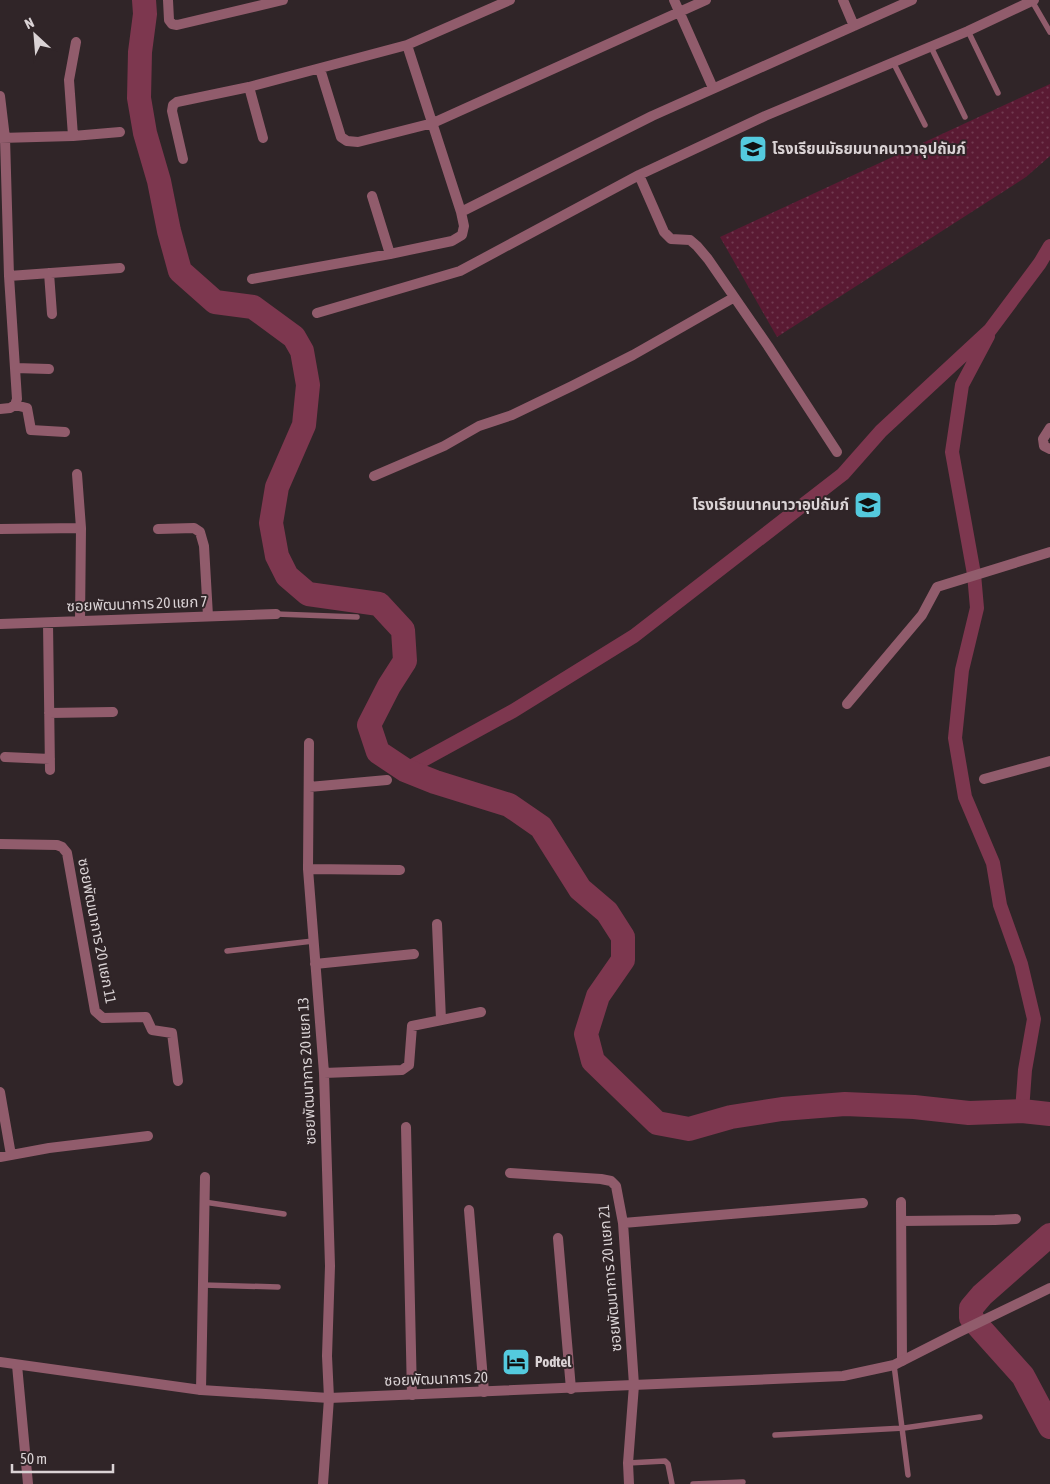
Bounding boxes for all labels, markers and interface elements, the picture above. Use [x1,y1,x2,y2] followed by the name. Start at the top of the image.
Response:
[10,10,60,60] north arrow
[22,14,37,32] text: N
[738,134,768,164] school or university icon: โรงเรียนมัธยมนาคนาวาอุปถัมภ์
[772,140,966,158] place label: โรงเรียนมัธยมนาคนาวาอุปถัมภ์
[853,490,883,520] school or university icon: โรงเรียนนาคนาวาอุปถัมภ์
[692,496,849,514] place label: โรงเรียนนาคนาวาอุปถัมภ์
[66,593,208,614] street label: ซอยพัฒนาการ 20 แยก 7
[75,857,120,1005] street label: ซอยพัฒนาการ 20 แยก 11
[294,997,319,1145] street label: ซอยพัฒนาการ 20 แยก 13
[595,1204,624,1352] street label: ซอยพัฒนาการ 20 แยก 21
[501,1347,531,1377] hotel icon: Podtel
[535,1353,572,1370] place label: Podtel
[384,1368,488,1389] street label: ซอยพัฒนาการ 20
[12,1442,114,1474] scale bar
[20,1450,47,1467] text: 50 m

